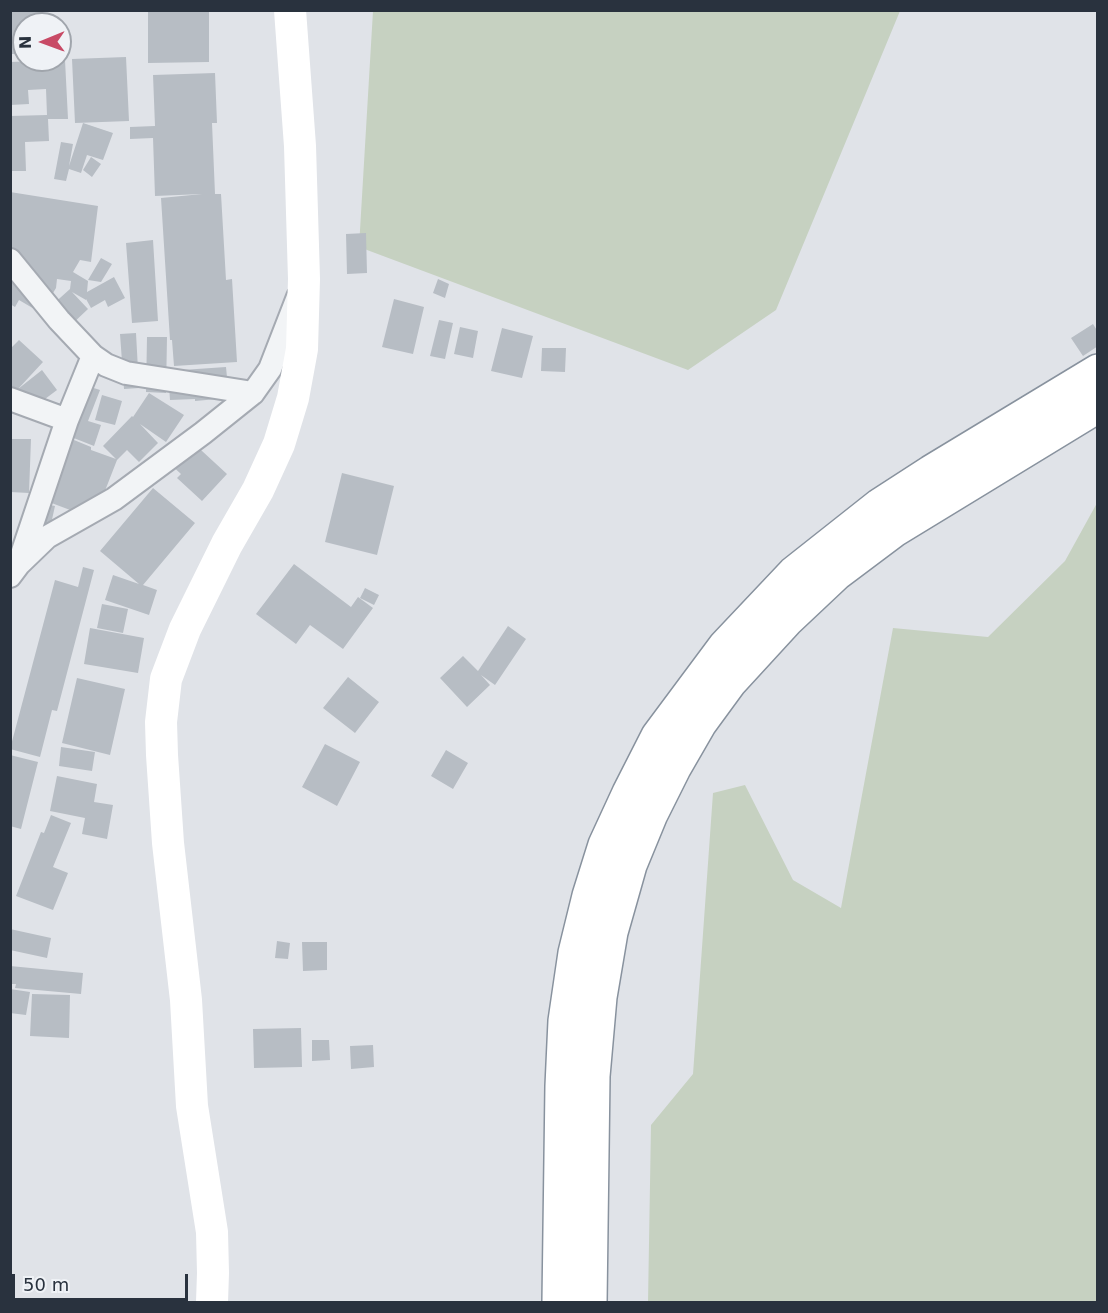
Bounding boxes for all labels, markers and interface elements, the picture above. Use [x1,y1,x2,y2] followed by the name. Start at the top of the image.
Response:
[12,12,72,72] north arrow
[16,35,35,49] text: N
[15,1262,190,1300] scale bar
[23,1274,69,1295] text: 50 m

